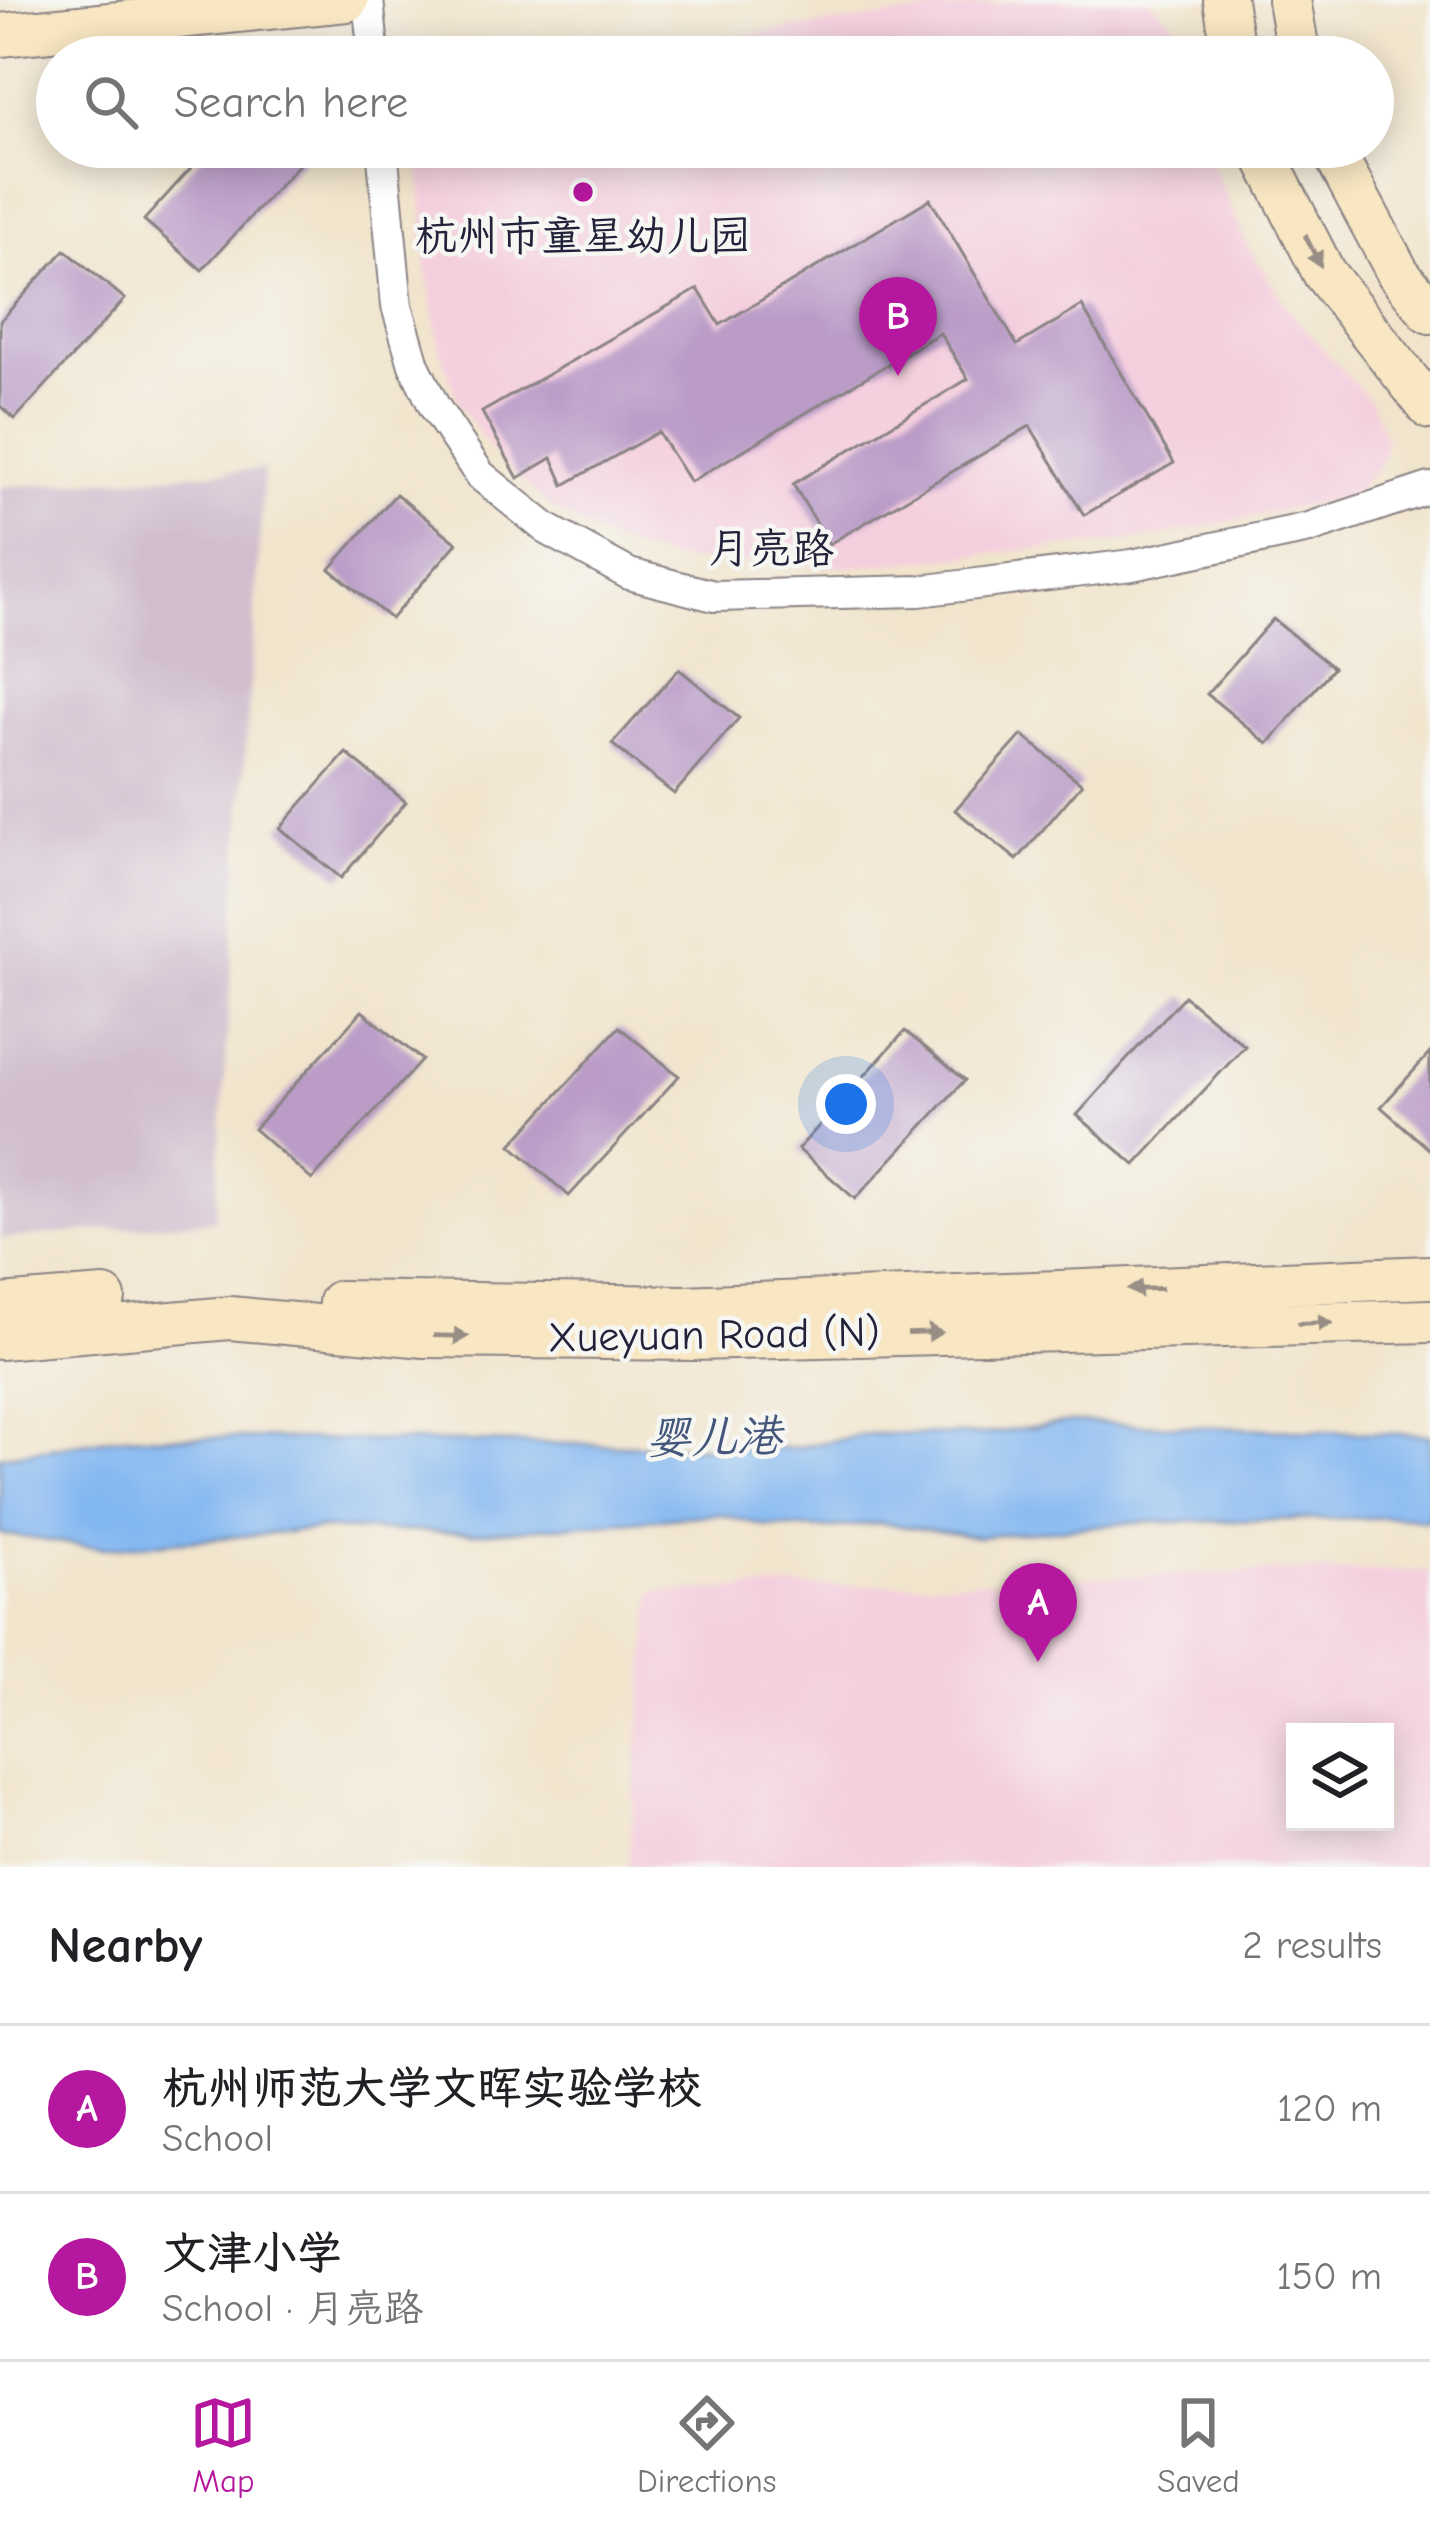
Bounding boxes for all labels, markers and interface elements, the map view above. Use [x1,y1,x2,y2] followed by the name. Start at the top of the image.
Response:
[36,36,1394,168] search box
[78,69,144,135] icon: search
[174,76,408,128] text: Search here
[570,179,596,205] marker: 杭州市童星幼儿园
[415,212,751,261] place label: 杭州市童星幼儿园
[1302,234,1322,269] one-way arrow
[859,277,937,376] pin: B
[708,523,834,575] street label: 月亮路
[816,1074,876,1134] your location
[1125,1279,1163,1298] one-way arrow
[548,1308,880,1362] street label: Xueyuan Road (N)
[1297,1314,1335,1333] one-way arrow
[907,1323,945,1342] one-way arrow
[433,1327,471,1346] one-way arrow
[646,1410,786,1464] water label: 婴儿港
[999,1563,1077,1662] pin: A
[1286,1723,1394,1831] map controls
[1286,1723,1394,1831] button: layers
[48,1916,202,1975] text: Nearby
[1242,1923,1382,1968] text: 2 results
[162,2062,702,2114] text: 杭州师范大学文晖实验学校
[76,2086,98,2131] text: A
[1277,2086,1382,2131] text: 120 m
[162,2116,273,2161] text: School
[162,2227,342,2279] text: 文津小学
[75,2254,99,2299] text: B
[1276,2254,1382,2299] text: 150 m
[162,2286,423,2331] text: School · 月亮路
[190,2390,256,2500] tab: Map
[637,2390,777,2500] tab: Directions
[1157,2390,1240,2500] tab: Saved

